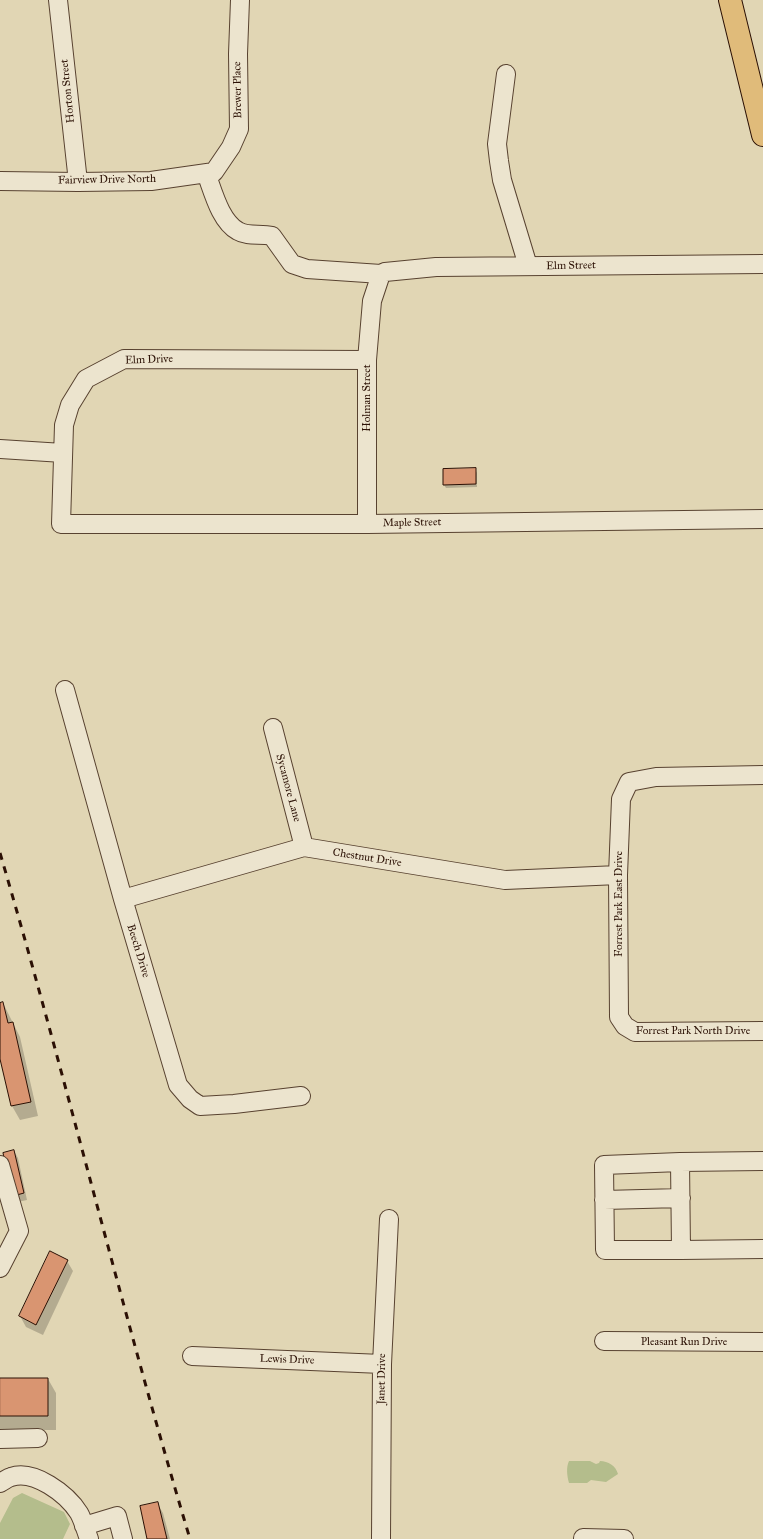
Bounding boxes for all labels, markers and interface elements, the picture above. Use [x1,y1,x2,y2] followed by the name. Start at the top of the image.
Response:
[58,58,78,124] street label: Horton Street
[231,61,245,119] street label: Brewer Place
[58,173,156,187] street label: Fairview Drive North
[546,259,596,273] street label: Elm Street
[125,353,173,367] street label: Elm Drive
[360,364,374,432] street label: Holman Street
[383,516,441,530] street label: Maple Street
[273,753,303,823] street label: Sycamore Lane
[332,846,402,870] street label: Chestnut Drive
[612,851,626,957] street label: Forrest Park East Drive
[124,923,152,979] street label: Beech Drive
[636,1024,750,1038] street label: Forrest Park North Drive
[641,1335,727,1349] street label: Pleasant Run Drive
[259,1352,315,1368] street label: Lewis Drive
[375,1353,389,1405] street label: Janet Drive

